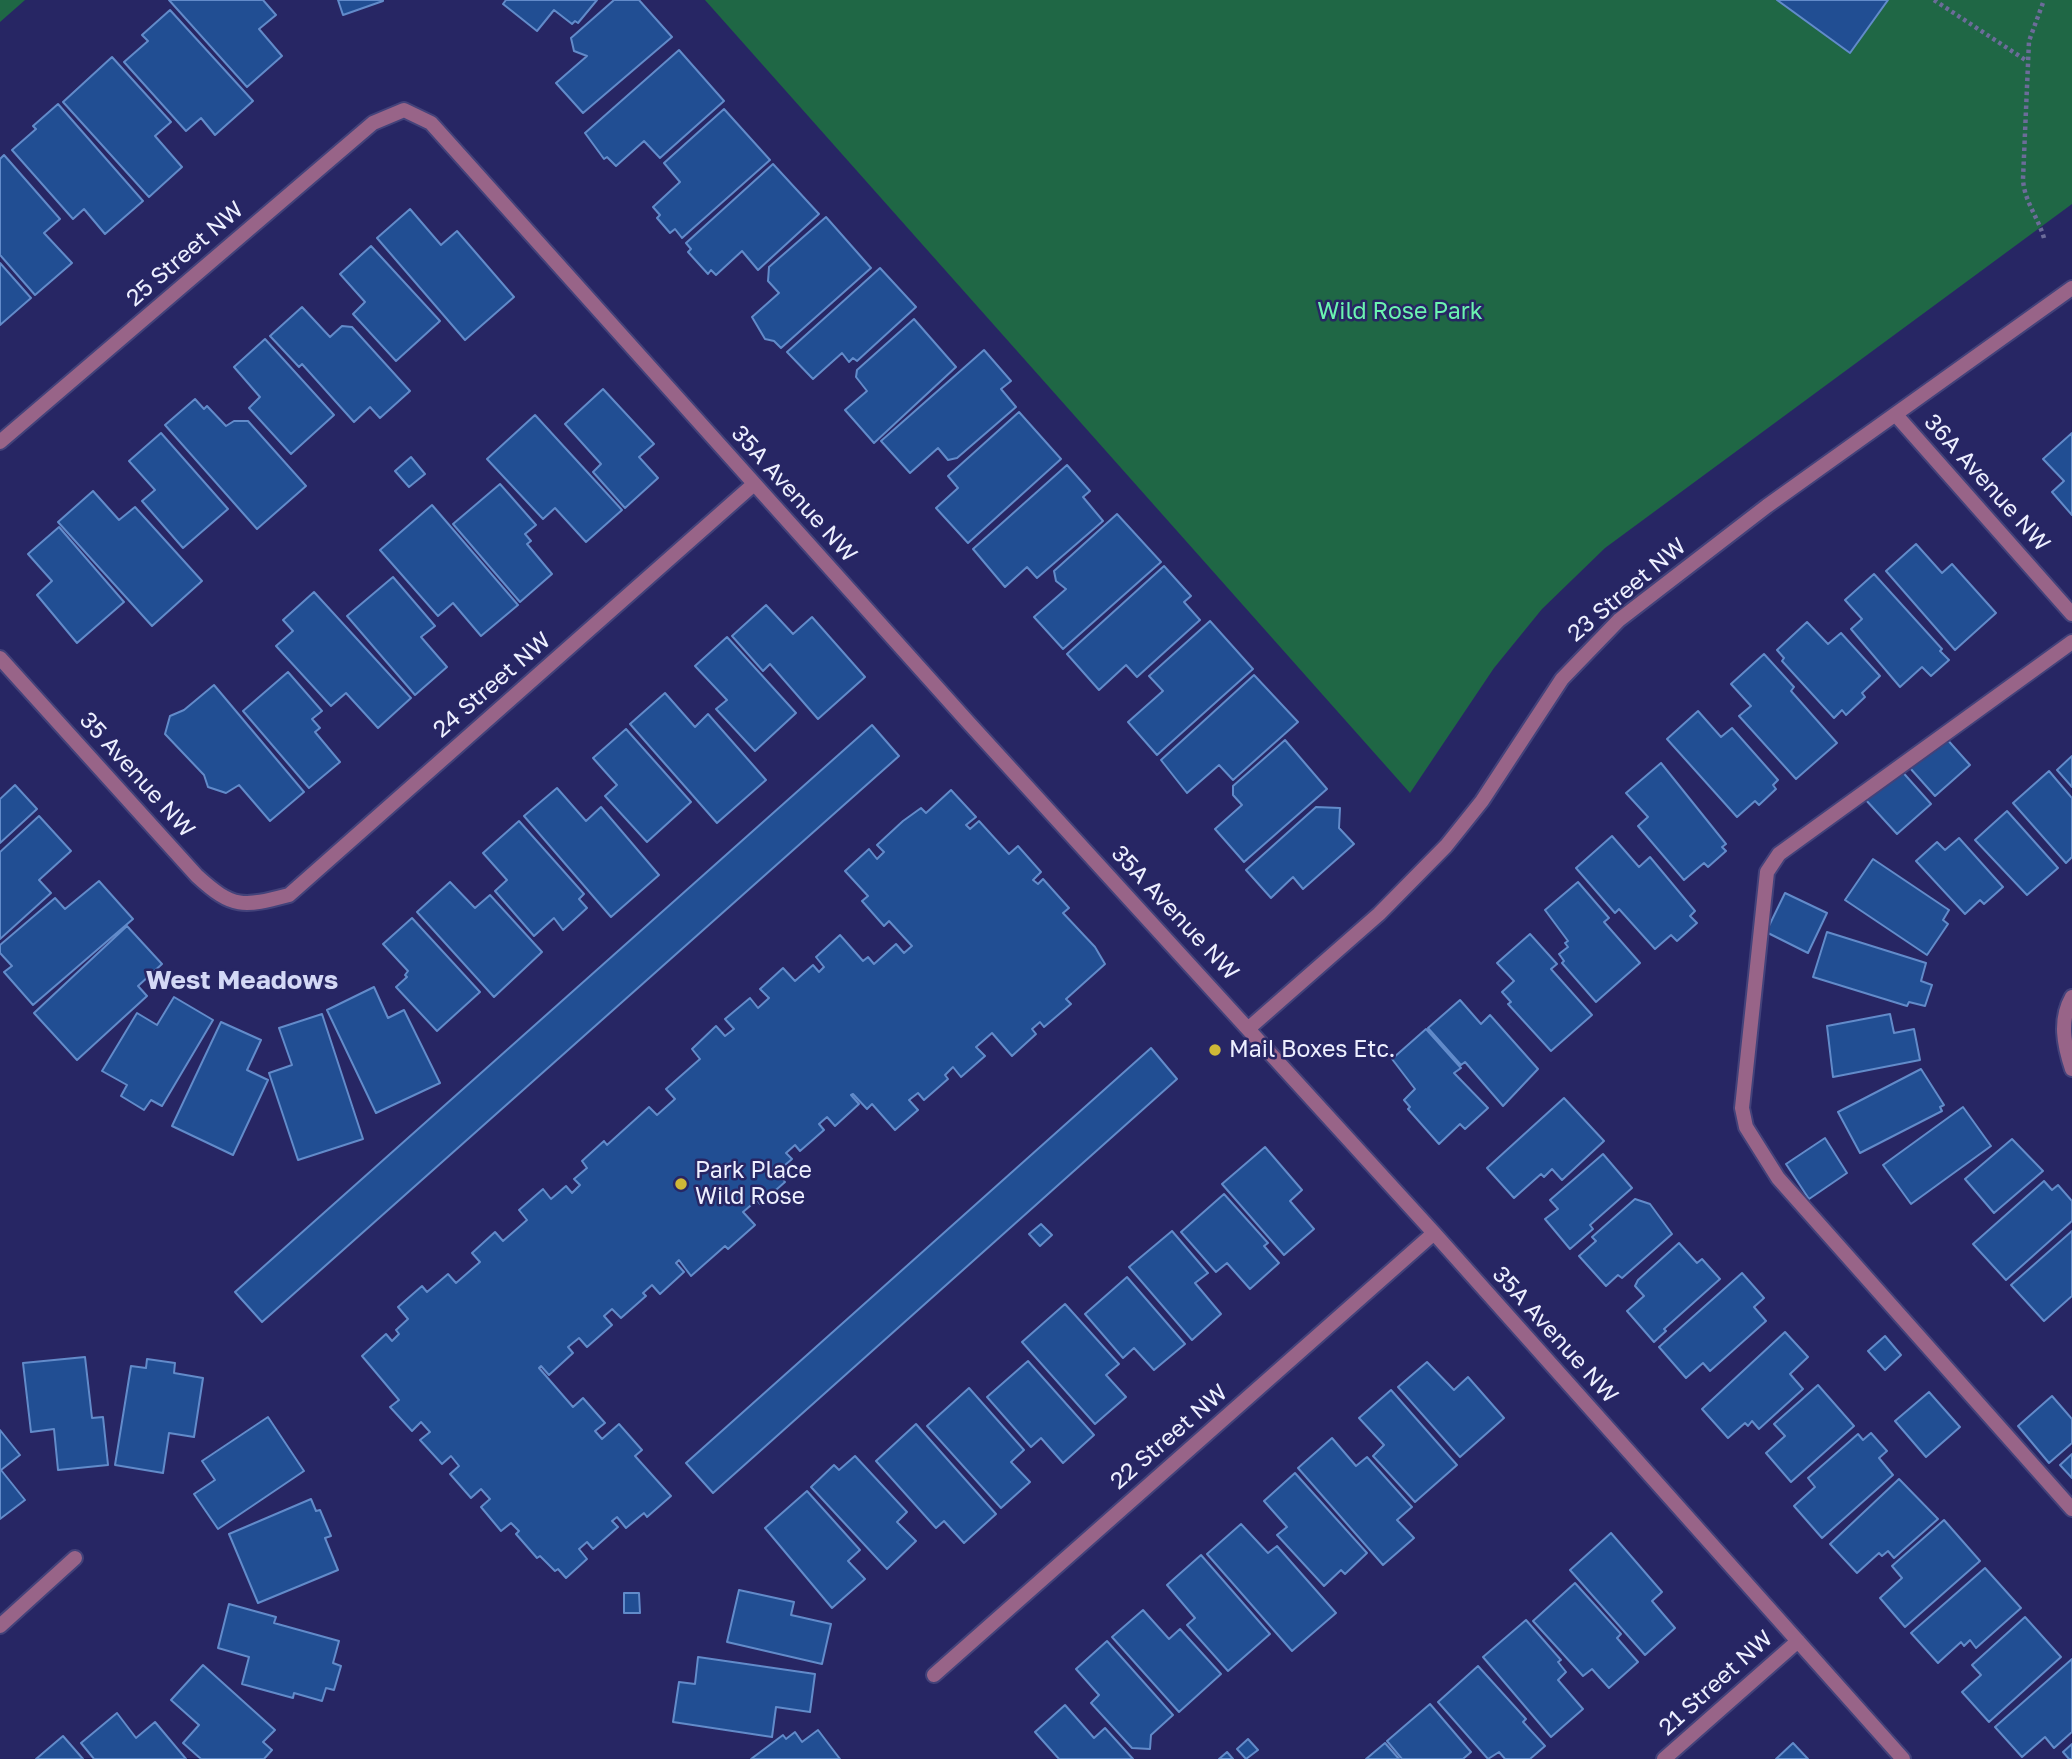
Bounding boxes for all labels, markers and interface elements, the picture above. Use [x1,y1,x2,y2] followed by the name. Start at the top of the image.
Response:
[121,196,249,312] street label: 25 Street NW
[1317,298,1483,326] park label: Wild Rose Park
[1918,409,2056,557] street label: 36A Avenue NW
[725,420,863,568] street label: 35A Avenue NW
[1562,533,1692,647] street label: 23 Street NW
[428,627,556,743] street label: 24 Street NW
[74,707,200,843] street label: 35 Avenue NW
[1105,840,1245,986] street label: 35A Avenue NW
[146,965,338,997] district label: West Meadows
[1229,1036,1395,1064] place label: Mail Boxes Etc.
[1207,1042,1223,1058] marker: Mail Boxes Etc.
[695,1157,812,1211] place label: Park Place Wild Rose
[673,1176,689,1192] marker: Park Place Wild Rose
[1486,1261,1624,1409] street label: 35A Avenue NW
[1105,1379,1233,1495] street label: 22 Street NW
[1653,1625,1779,1741] street label: 21 Street NW

